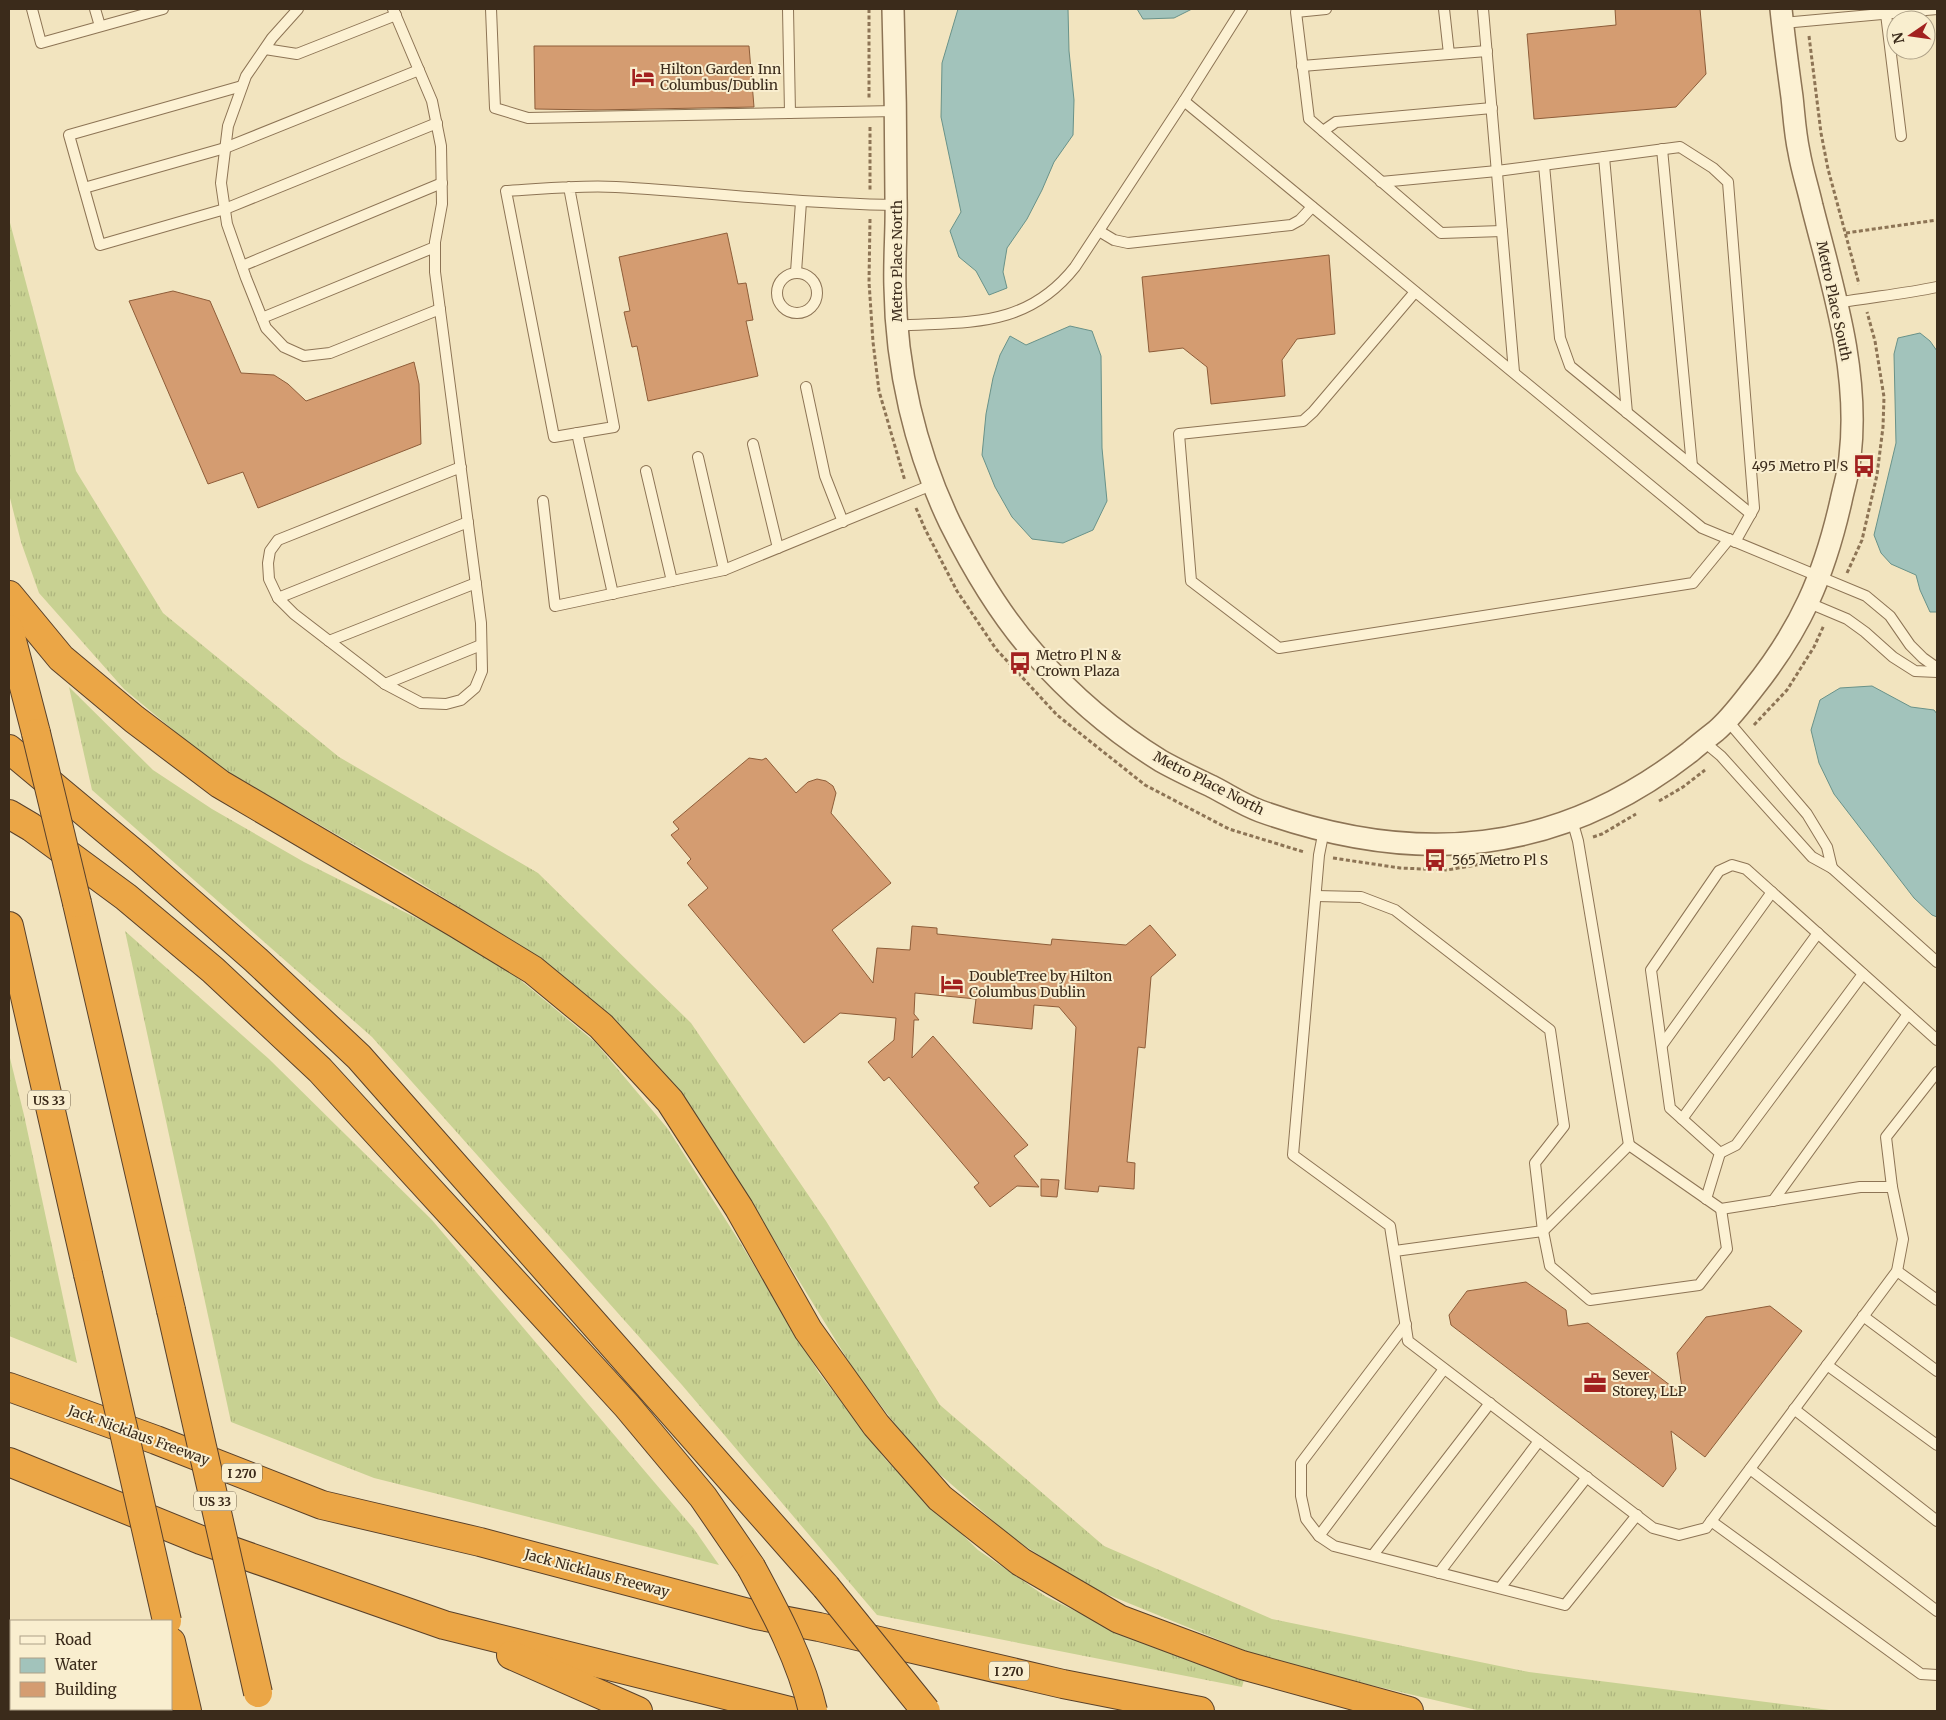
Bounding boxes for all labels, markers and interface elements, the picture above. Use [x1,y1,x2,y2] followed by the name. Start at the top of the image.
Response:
[1886,10,1936,60] north arrow
[1888,31,1908,45] text: N
[660,60,781,94] place label: Hilton Garden Inn Columbus/Dublin
[630,64,656,90] hotel icon: Hilton Garden Inn Columbus/Dublin
[888,200,906,322] street label: Metro Place North
[1812,239,1856,363] street label: Metro Place South
[1851,453,1877,479] bus stop icon: 495 Metro Pl S
[1752,457,1848,475] place label: 495 Metro Pl S
[1036,646,1122,680] place label: Metro Pl N & Crown Plaza
[1007,650,1033,676] bus stop icon: Metro Pl N & Crown Plaza
[1151,747,1267,819] street label: Metro Place North
[1422,847,1448,873] bus stop icon: 565 Metro Pl S
[1452,851,1548,869] place label: 565 Metro Pl S
[969,967,1112,1001] place label: DoubleTree by Hilton Columbus Dublin
[939,971,965,997] hotel icon: DoubleTree by Hilton Columbus Dublin
[28,1090,70,1110] road number: US 33
[1612,1366,1686,1400] place label: Sever Storey, LLP
[1582,1370,1608,1396] office icon: Sever Storey, LLP
[65,1401,213,1469] street label: Jack Nicklaus Freeway
[222,1464,262,1482] road number: I 270
[194,1492,236,1510] road number: US 33
[522,1545,672,1601] street label: Jack Nicklaus Freeway
[10,1620,172,1710] legend
[55,1630,91,1649] text: Road
[54,1655,98,1674] text: Water
[989,1662,1029,1680] road number: I 270
[55,1680,117,1699] text: Building

